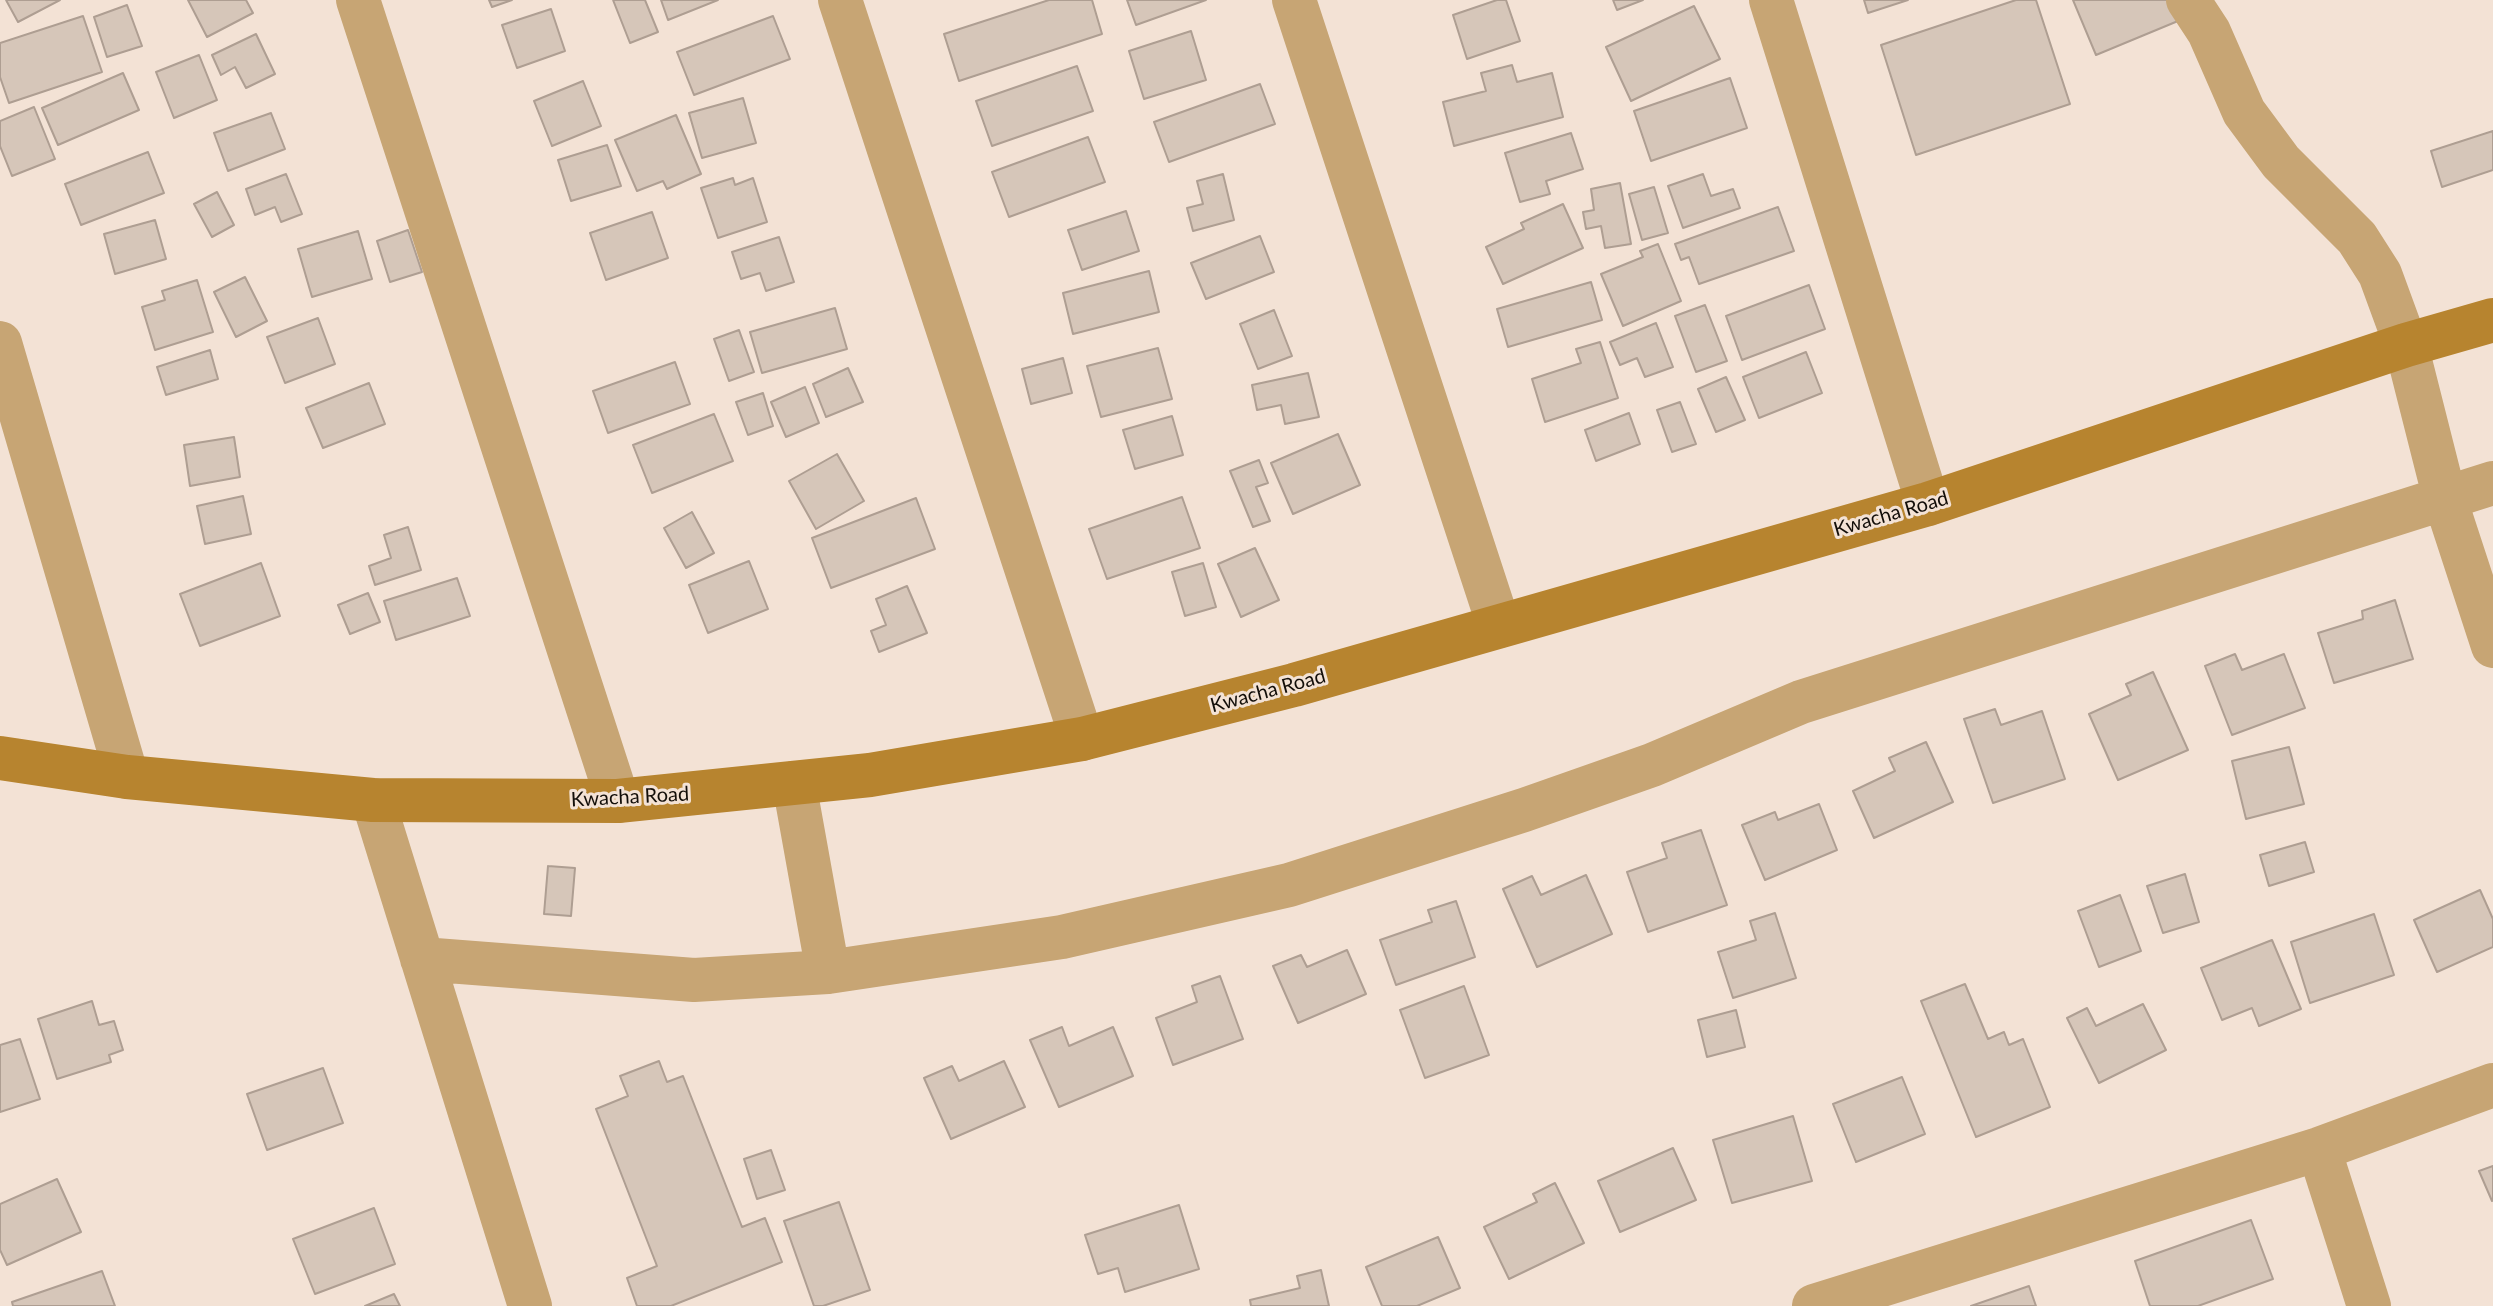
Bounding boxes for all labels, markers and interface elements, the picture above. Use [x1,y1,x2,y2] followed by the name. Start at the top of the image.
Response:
[1831,486,1951,542] street label: Kwacha Road
[1208,664,1328,718] street label: Kwacha Road
[570,782,690,812] street label: Kwacha Road

